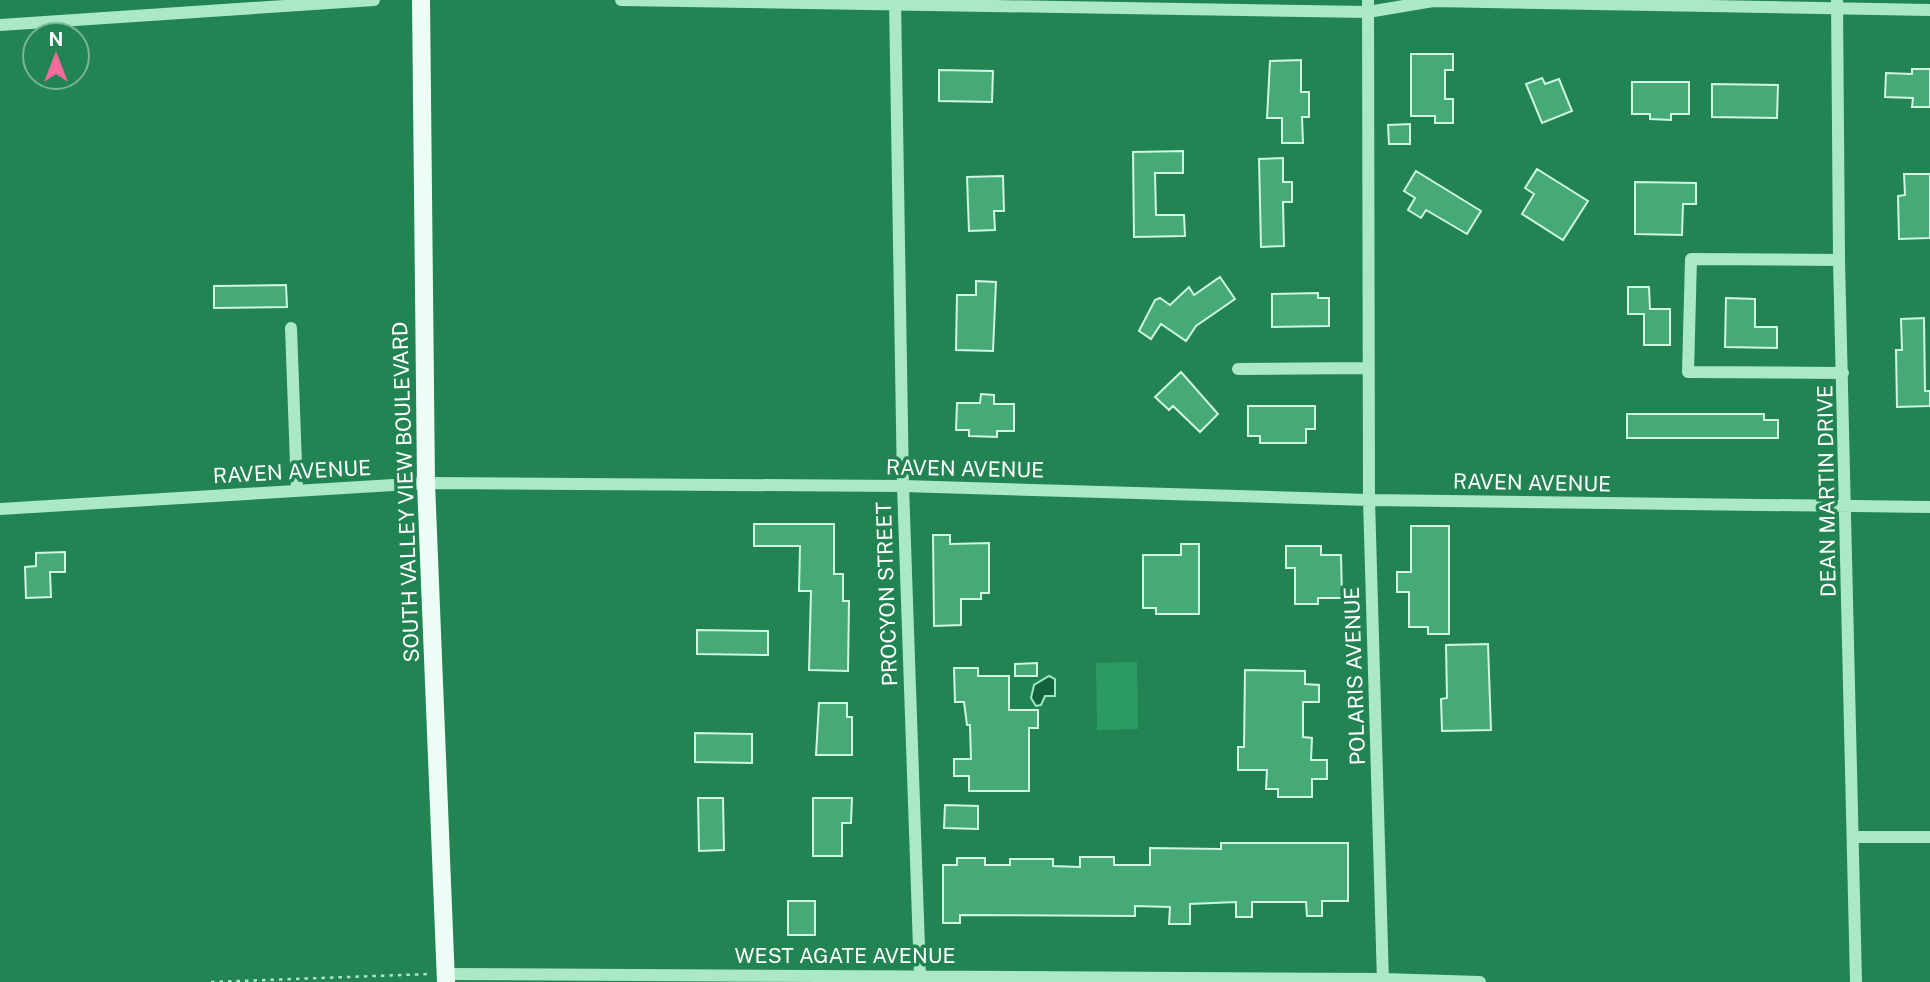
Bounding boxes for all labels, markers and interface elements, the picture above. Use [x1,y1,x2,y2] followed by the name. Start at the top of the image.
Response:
[21,21,91,91] north arrow
[49,28,63,50] text: N
[387,321,424,663] street label: SOUTH VALLEY VIEW BOULEVARD
[1812,385,1841,597] street label: DEAN MARTIN DRIVE
[212,455,372,488] street label: RAVEN AVENUE
[886,455,1044,482] street label: RAVEN AVENUE
[1453,469,1611,496] street label: RAVEN AVENUE
[871,501,902,687] street label: PROCYON STREET
[1339,586,1370,766] street label: POLARIS AVENUE
[735,943,956,968] street label: WEST AGATE AVENUE

